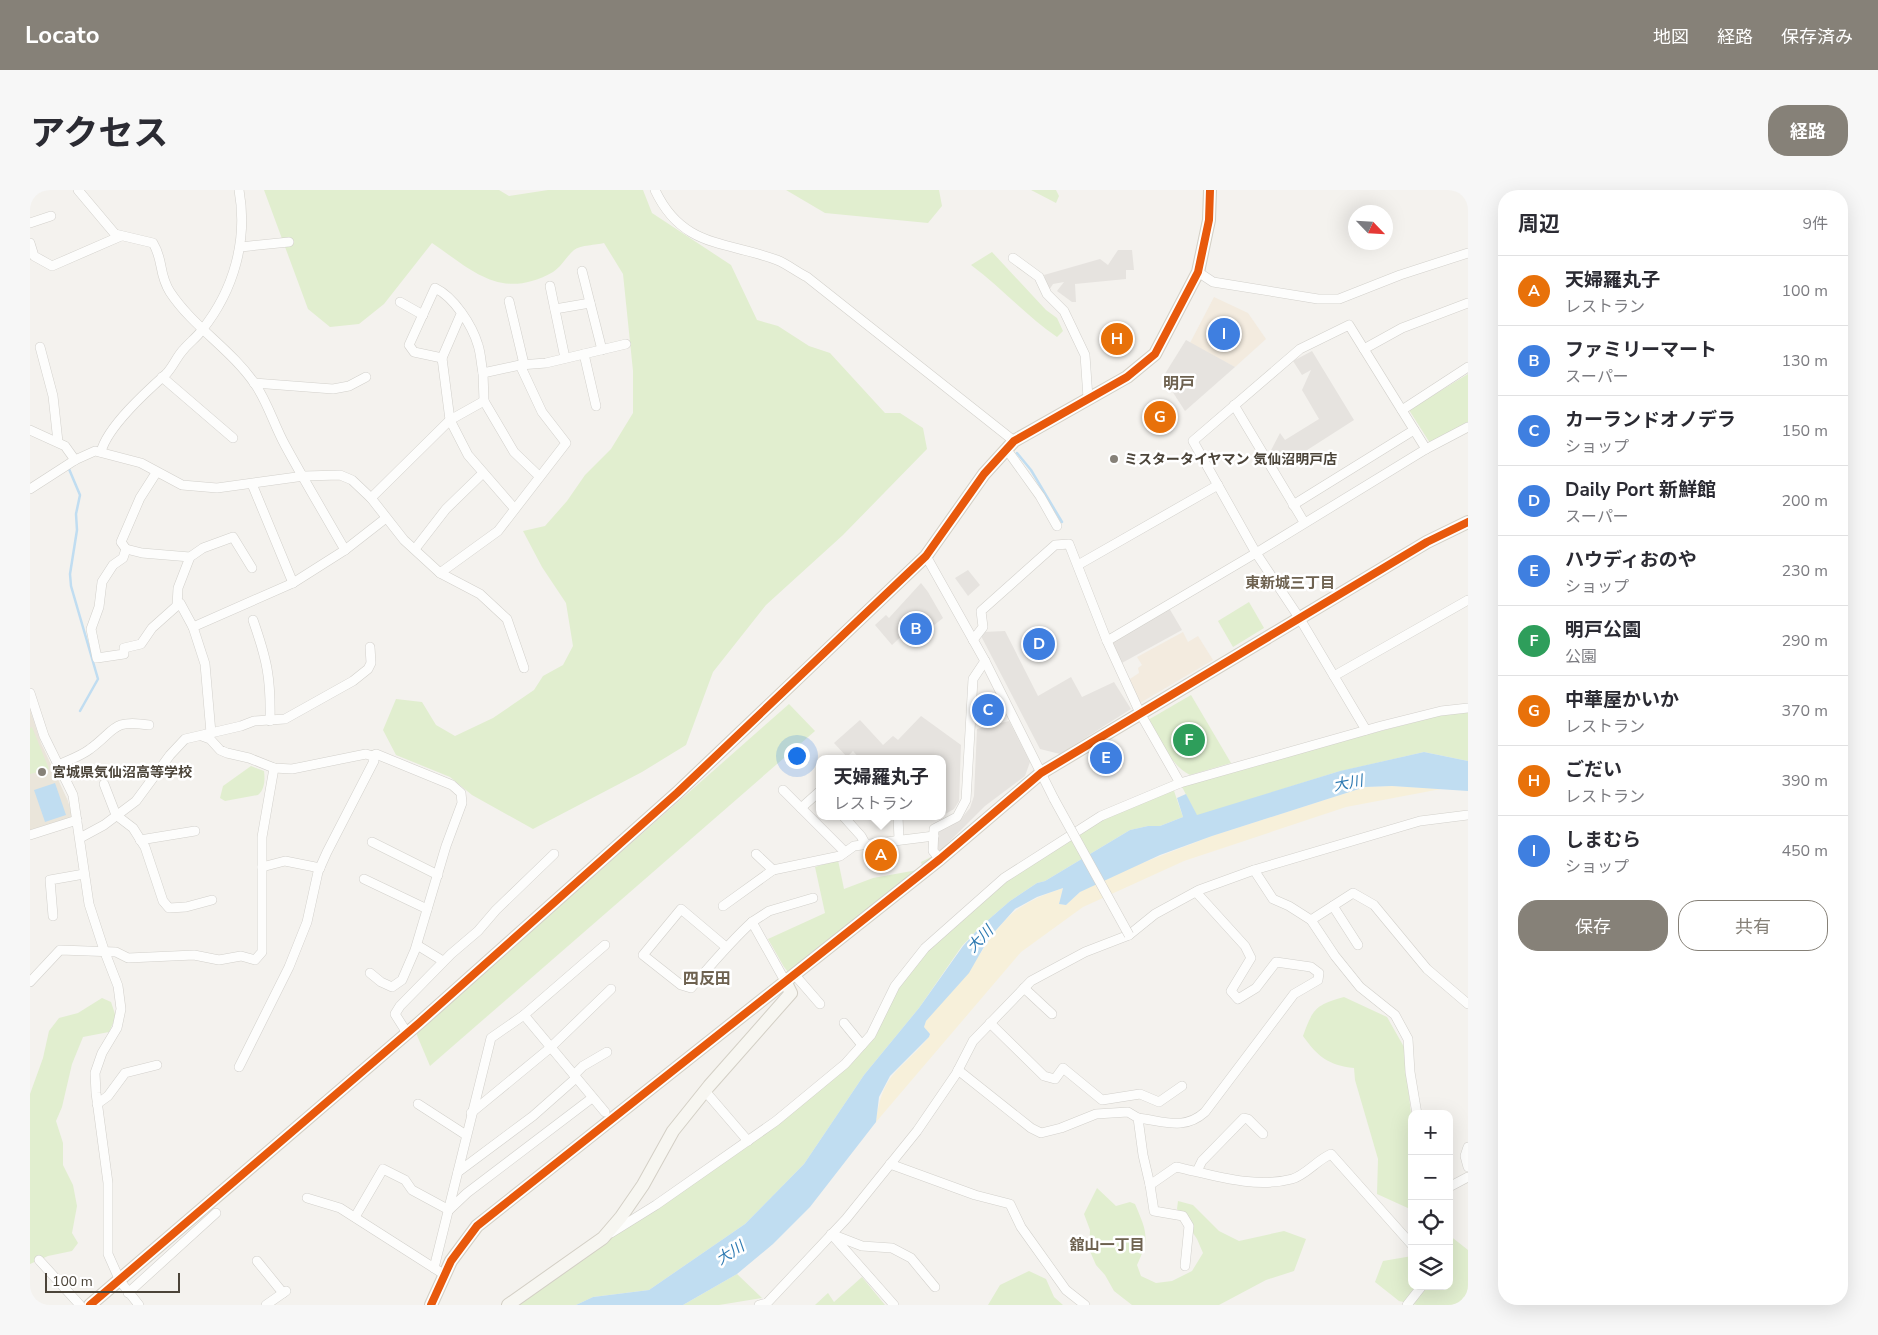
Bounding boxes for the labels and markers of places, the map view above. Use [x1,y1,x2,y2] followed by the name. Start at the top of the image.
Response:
[1208,315,1240,353] pin: I
[1101,320,1133,358] pin: H
[1144,398,1176,436] pin: G
[1124,450,1337,469] place label: ミスタータイヤマン 気仙沼明戸店
[1108,453,1120,465] marker: ミスタータイヤマン 気仙沼明戸店
[900,610,932,648] pin: B
[1023,625,1055,663] pin: D
[972,691,1004,729] pin: C
[1173,721,1205,759] pin: F
[1090,739,1122,777] pin: E
[52,763,192,782] place label: 宮城県気仙沼高等学校
[36,766,48,778] marker: 宮城県気仙沼高等学校
[865,836,897,874] pin: A

